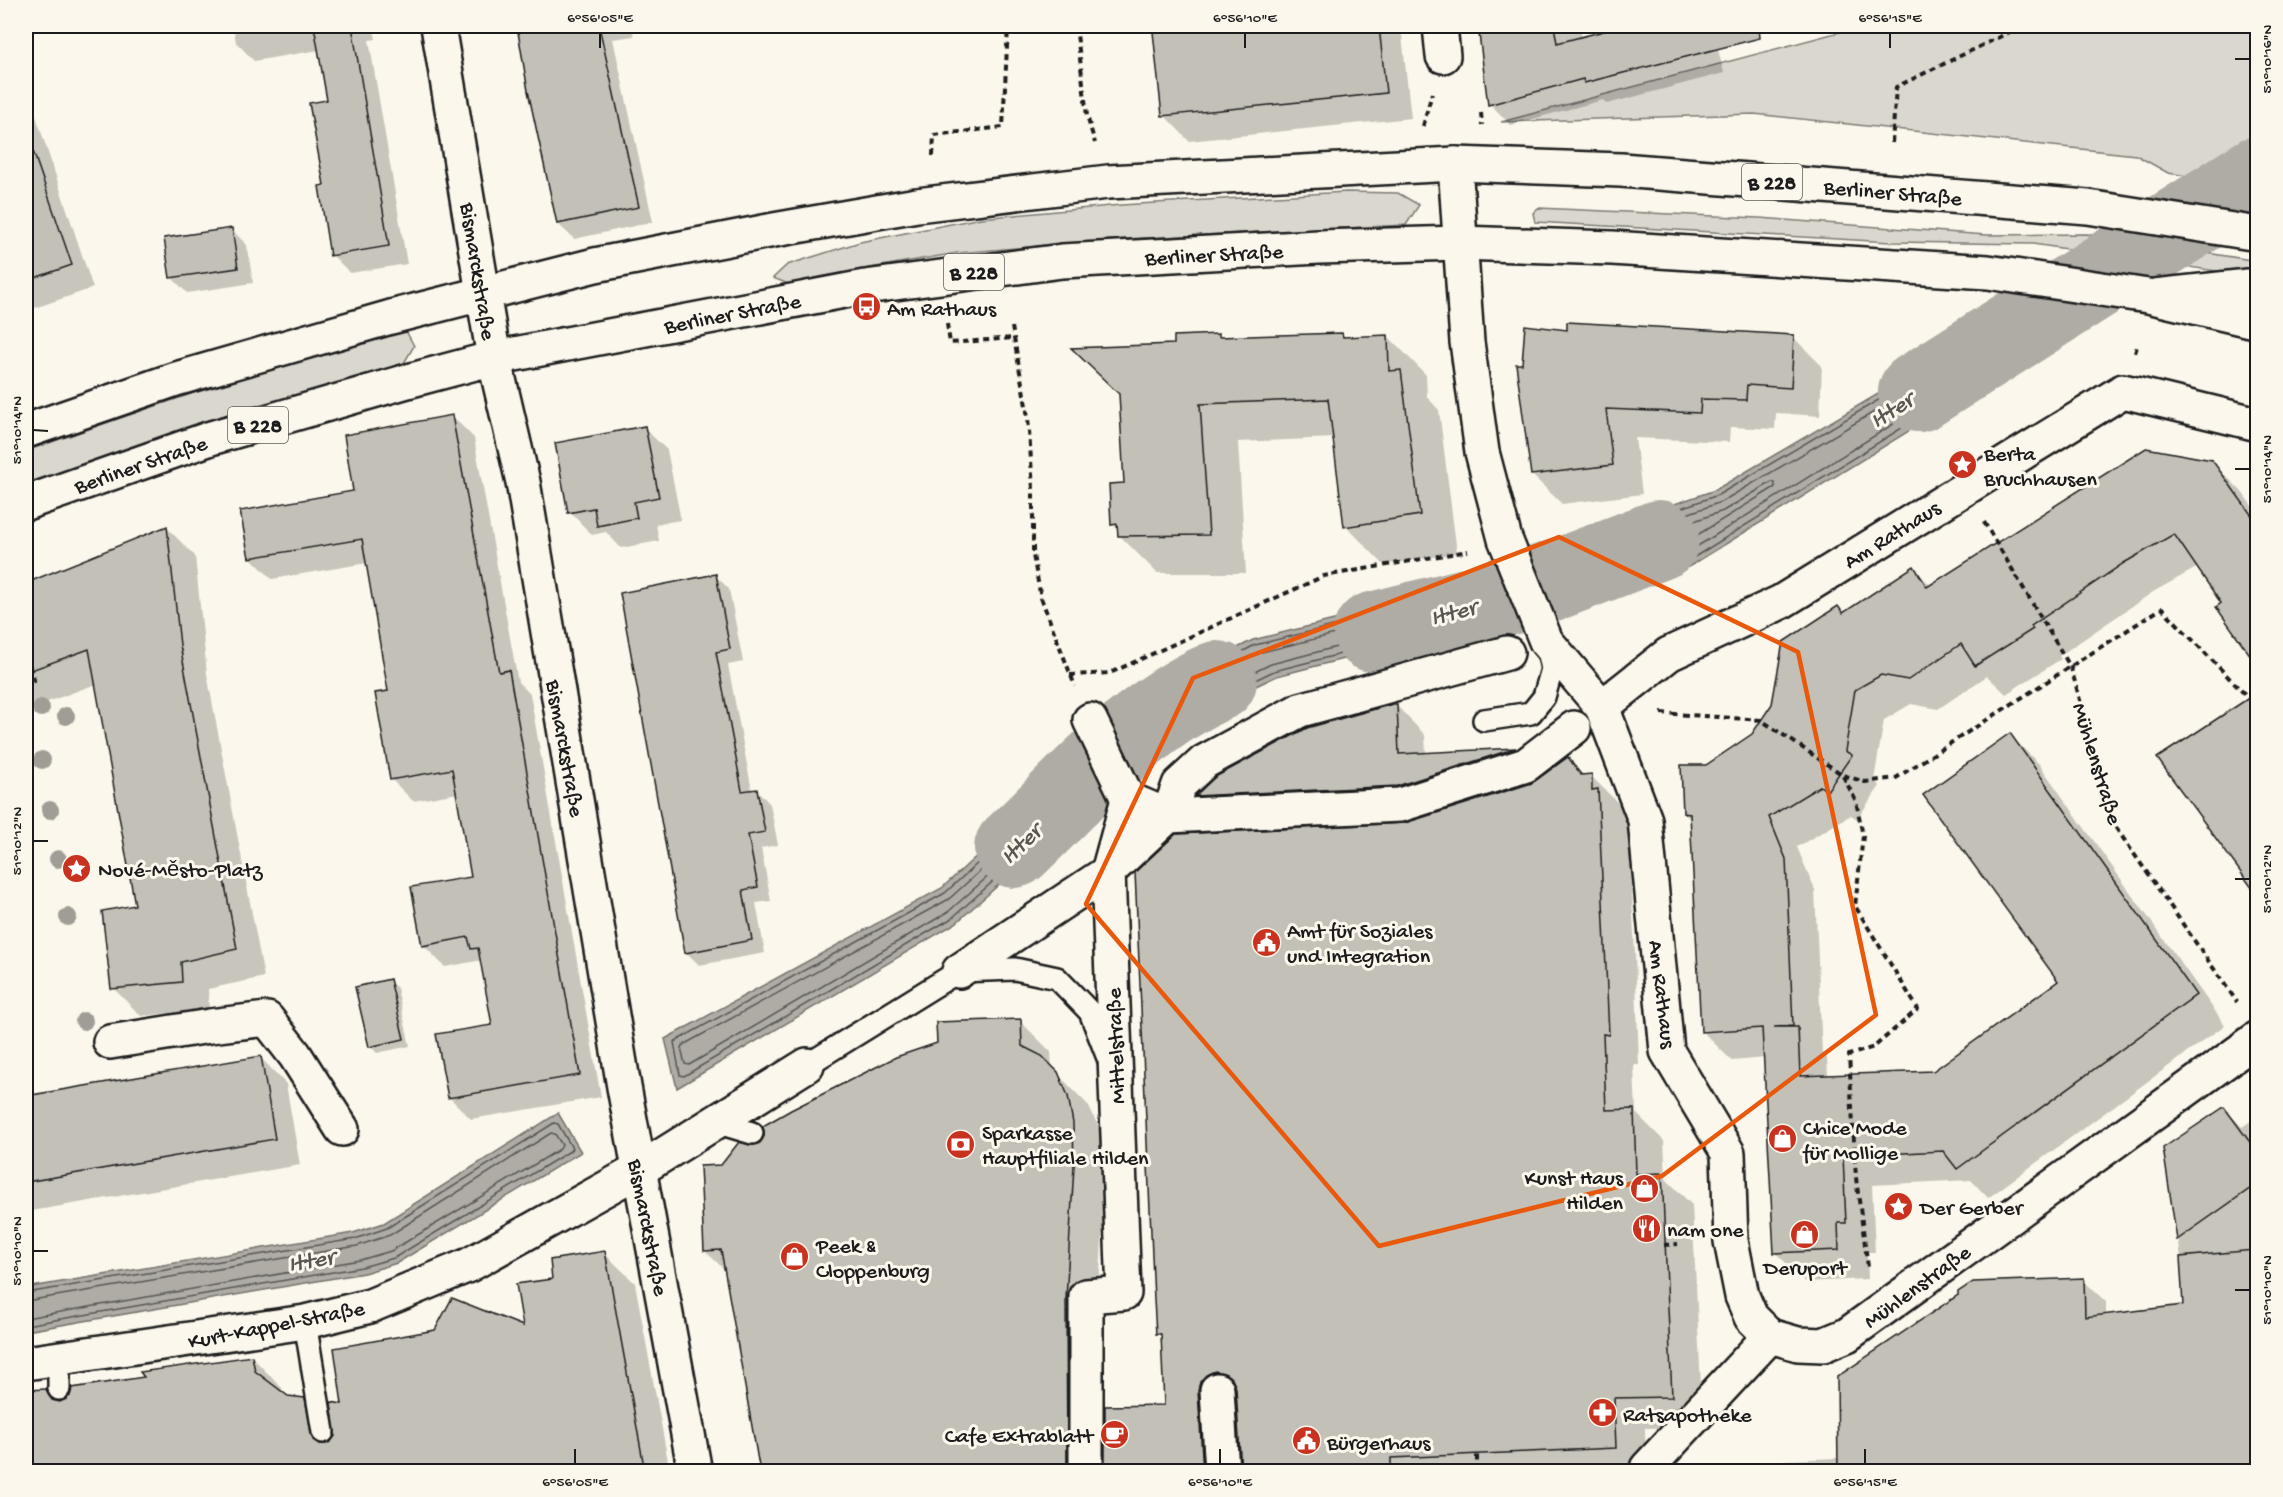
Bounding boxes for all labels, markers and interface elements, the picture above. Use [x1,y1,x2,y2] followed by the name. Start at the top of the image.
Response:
[567,10,633,28] text: 6°56'05"E
[1213,10,1278,28] text: 6°56'10"E
[1858,10,1922,28] text: 6°56'15"E
[2259,24,2277,93] text: 51°10'16"N
[1742,164,1802,200] road number: B 228
[1821,176,1964,214] street label: Berliner Straße
[452,200,500,343] street label: Bismarckstraße
[1143,240,1285,274] street label: Berliner Straße
[944,254,1004,290] road number: B 228
[661,290,804,342] street label: Berliner Straße
[850,291,882,323] bus stop icon: Am Rathaus
[887,298,997,324] place label: Am Rathaus
[1866,385,1924,437] water label: Itter
[9,396,27,464] text: 51°10'14"N
[228,407,288,443] road number: B 228
[71,432,212,502] street label: Berliner Straße
[2259,435,2277,503] text: 51°10'14"N
[1983,443,2097,494] place label: Berta Bruchhausen
[1947,449,1979,481] place icon: Berta Bruchhausen
[1840,496,1947,576] street label: Am Rathaus
[1428,593,1484,634] water label: Itter
[538,677,588,820] street label: Bismarckstraße
[2064,700,2126,829] street label: Mühlenstraße
[9,807,27,875] text: 51°10'12"N
[996,816,1052,872] water label: Itter
[2259,845,2277,913] text: 51°10'12"N
[61,852,93,884] place icon: Nové-Město-Platz
[98,859,264,885] place label: Nové-Město-Platz
[1287,920,1433,971] place label: Amt für Soziales und Integration
[1250,926,1282,958] public building icon: Amt für Soziales und Integration
[1640,939,1680,1051] street label: Am Rathaus
[1103,987,1133,1104] street label: Mittelstraße
[1802,1117,1907,1168] place label: Chice Mode für Mollige
[982,1122,1149,1173] place label: Sparkasse Hauptfiliale Hilden
[1766,1123,1798,1155] shop icon: Chice Mode für Mollige
[945,1128,977,1160] bank icon: Sparkasse Hauptfiliale Hilden
[620,1156,672,1299] street label: Bismarckstraße
[1525,1167,1624,1218] place label: Kunst Haus Hilden
[1628,1173,1660,1205] shop icon: Kunst Haus Hilden
[1883,1190,1915,1222] place icon: Der Gerber
[1918,1197,2025,1223] place label: Der Gerber
[1630,1212,1662,1244] restaurant icon: nam one
[9,1216,27,1286] text: 51°10'10"N
[1789,1218,1821,1250] shop icon: Deruport
[1667,1219,1744,1245] place label: nam one
[815,1235,930,1286] place label: Peek & Cloppenburg
[1860,1240,1977,1336] street label: Mühlenstraße
[779,1241,811,1273] shop icon: Peek & Cloppenburg
[286,1243,341,1281] water label: Itter
[2259,1255,2277,1325] text: 51°10'10"N
[1762,1257,1848,1283] place label: Deruport
[186,1297,368,1357] street label: Kurt-Kappel-Straße
[1586,1397,1618,1429] pharmacy icon: Ratsapotheke
[1623,1404,1752,1430] place label: Ratsapotheke
[1098,1418,1130,1450] cafe icon: Cafe Extrablatt
[945,1425,1095,1451] place label: Cafe Extrablatt
[1290,1425,1322,1457] public building icon: Bürgerhaus
[1326,1432,1431,1458] place label: Bürgerhaus
[542,1474,608,1492] text: 6°56'05"E
[1188,1474,1253,1492] text: 6°56'10"E
[1833,1474,1897,1492] text: 6°56'15"E

